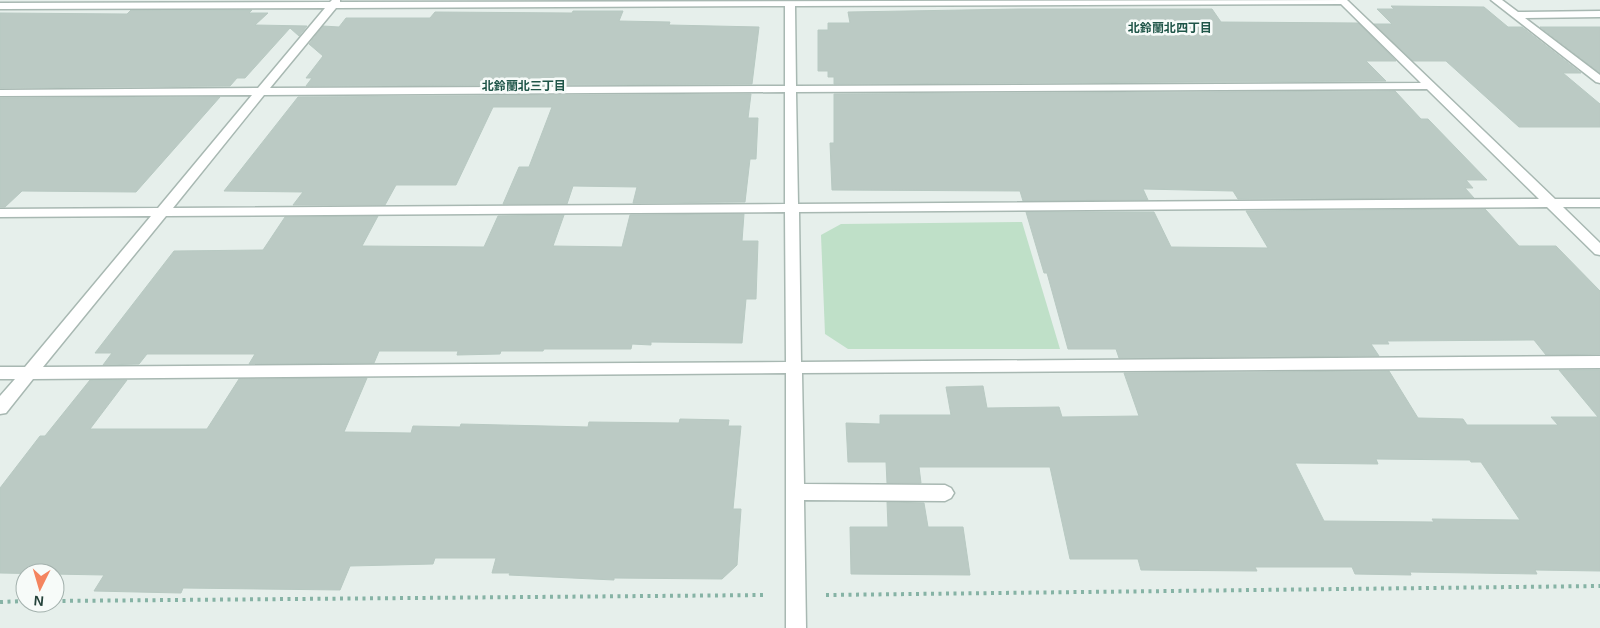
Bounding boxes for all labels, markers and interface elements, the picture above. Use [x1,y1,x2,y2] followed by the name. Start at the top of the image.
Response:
[1128,21,1212,35] district label: 北鈴蘭北四丁目
[482,79,566,93] district label: 北鈴蘭北三丁目
[15,563,65,613] north arrow
[33,593,45,609] text: N

